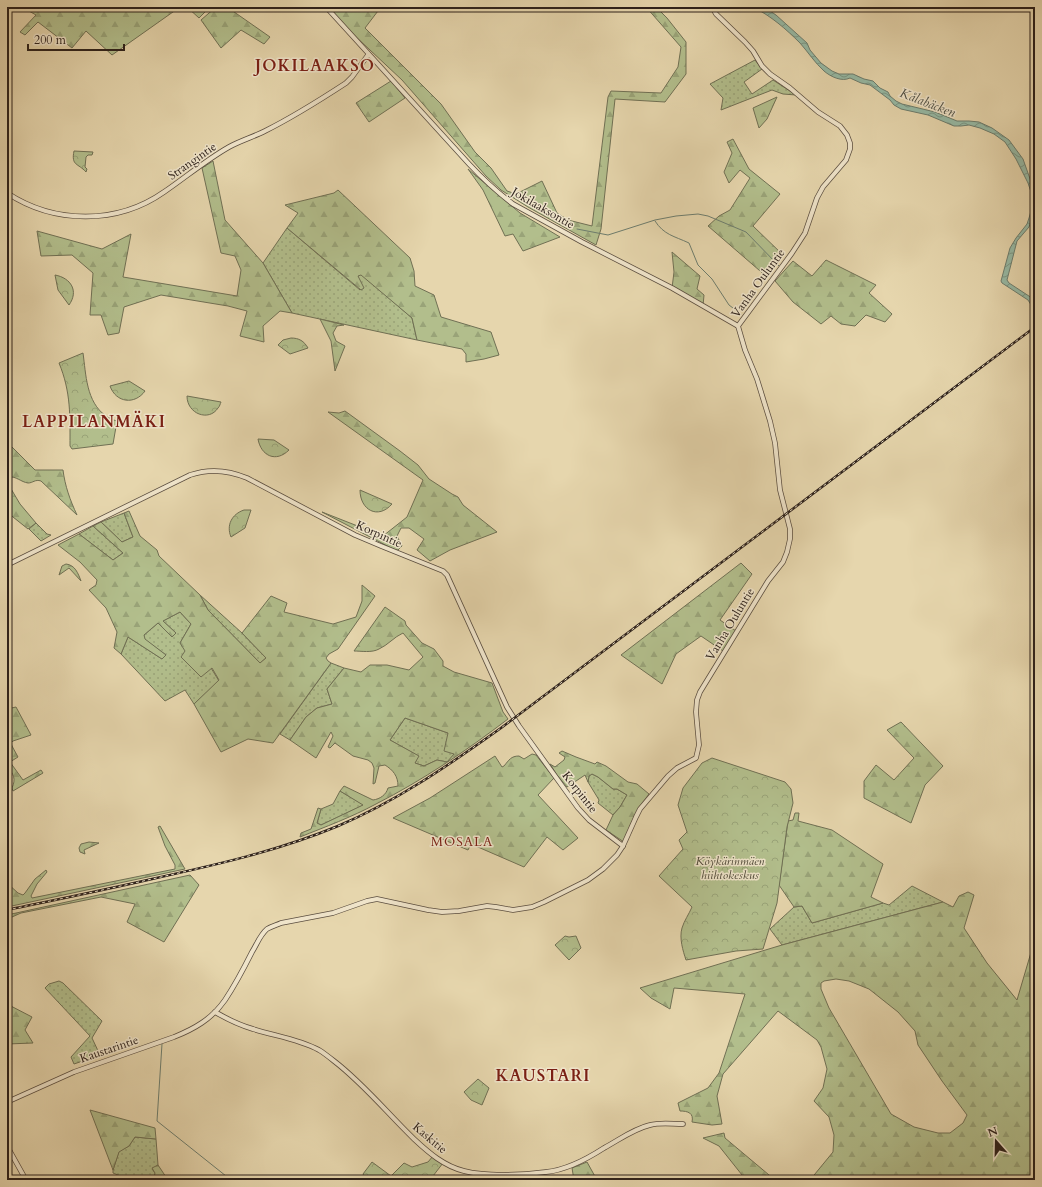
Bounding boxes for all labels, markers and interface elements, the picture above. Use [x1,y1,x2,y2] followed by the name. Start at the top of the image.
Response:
[28,26,124,52] scale bar
[34,32,67,48] text: 200 m
[253,55,375,77] district label: JOKILAAKSO
[897,84,959,122] water label: Kålabäcken
[165,138,219,184] street label: Strangintie
[507,183,577,232] street label: Jokilaaksontie
[727,245,789,321] street label: Vanha Ouluntie
[22,410,166,433] district label: LAPPILANMÄKI
[353,517,405,551] street label: Korpintie
[702,585,758,663] street label: Vanha Ouluntie
[559,768,601,816] street label: Korpintie
[431,833,493,851] district label: MOSALA
[696,853,765,883] park label: Köykärinmäen hiihtokeskus
[78,1032,140,1066] street label: Kaustarintie
[496,1065,590,1087] district label: KAUSTARI
[409,1119,451,1157] street label: Kaskitie
[976,1121,1016,1161] north arrow
[986,1123,1000,1141] text: N

